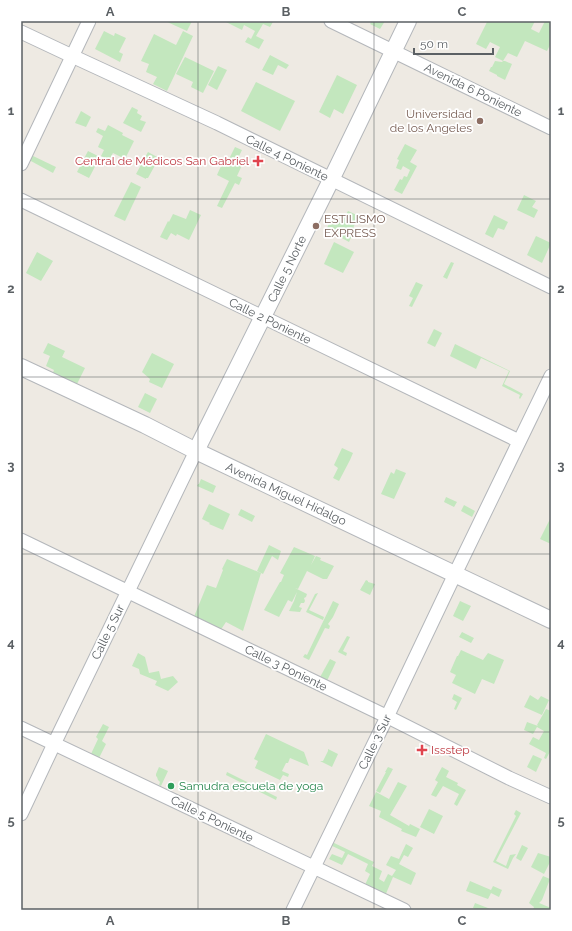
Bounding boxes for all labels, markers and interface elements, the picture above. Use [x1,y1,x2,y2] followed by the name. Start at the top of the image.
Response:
[106,4,115,19] text: A
[282,4,291,19] text: B
[458,4,467,19] text: C
[414,30,493,56] scale bar
[420,37,448,51] text: 50 m
[422,60,524,120] street label: Avenida 6 Poniente
[8,103,15,118] text: 1
[558,103,565,118] text: 1
[390,107,472,135] place label: Universidad de los Angeles
[475,116,485,126] marker: Universidad de los Angeles
[243,132,331,184] street label: Calle 4 Poniente
[75,154,250,168] place label: Central de Médicos San Gabriel
[252,155,264,167] marker: Central de Médicos San Gabriel
[324,212,386,240] place label: ESTILISMO EXPRESS
[311,221,321,231] marker: ESTILISMO EXPRESS
[265,233,309,305] street label: Calle 5 Norte
[7,281,15,296] text: 2
[557,281,565,296] text: 2
[227,295,313,347] street label: Calle 2 Poniente
[7,458,15,473] text: 3
[557,458,565,473] text: 3
[223,460,349,528] street label: Avenida Miguel Hidalgo
[89,601,128,662] street label: Calle 5 Sur
[7,635,15,650] text: 4
[557,635,565,650] text: 4
[243,642,329,694] street label: Calle 3 Poniente
[356,711,395,772] street label: Calle 3 Sur
[431,743,470,757] place label: Issstep
[416,744,428,756] marker: Issstep
[179,779,323,793] place label: Samudra escuela de yoga
[166,781,176,791] marker: Samudra escuela de yoga
[168,793,256,845] street label: Calle 5 Poniente
[7,813,15,828] text: 5
[557,813,565,828] text: 5
[106,913,115,928] text: A
[282,913,291,928] text: B
[458,913,467,928] text: C

